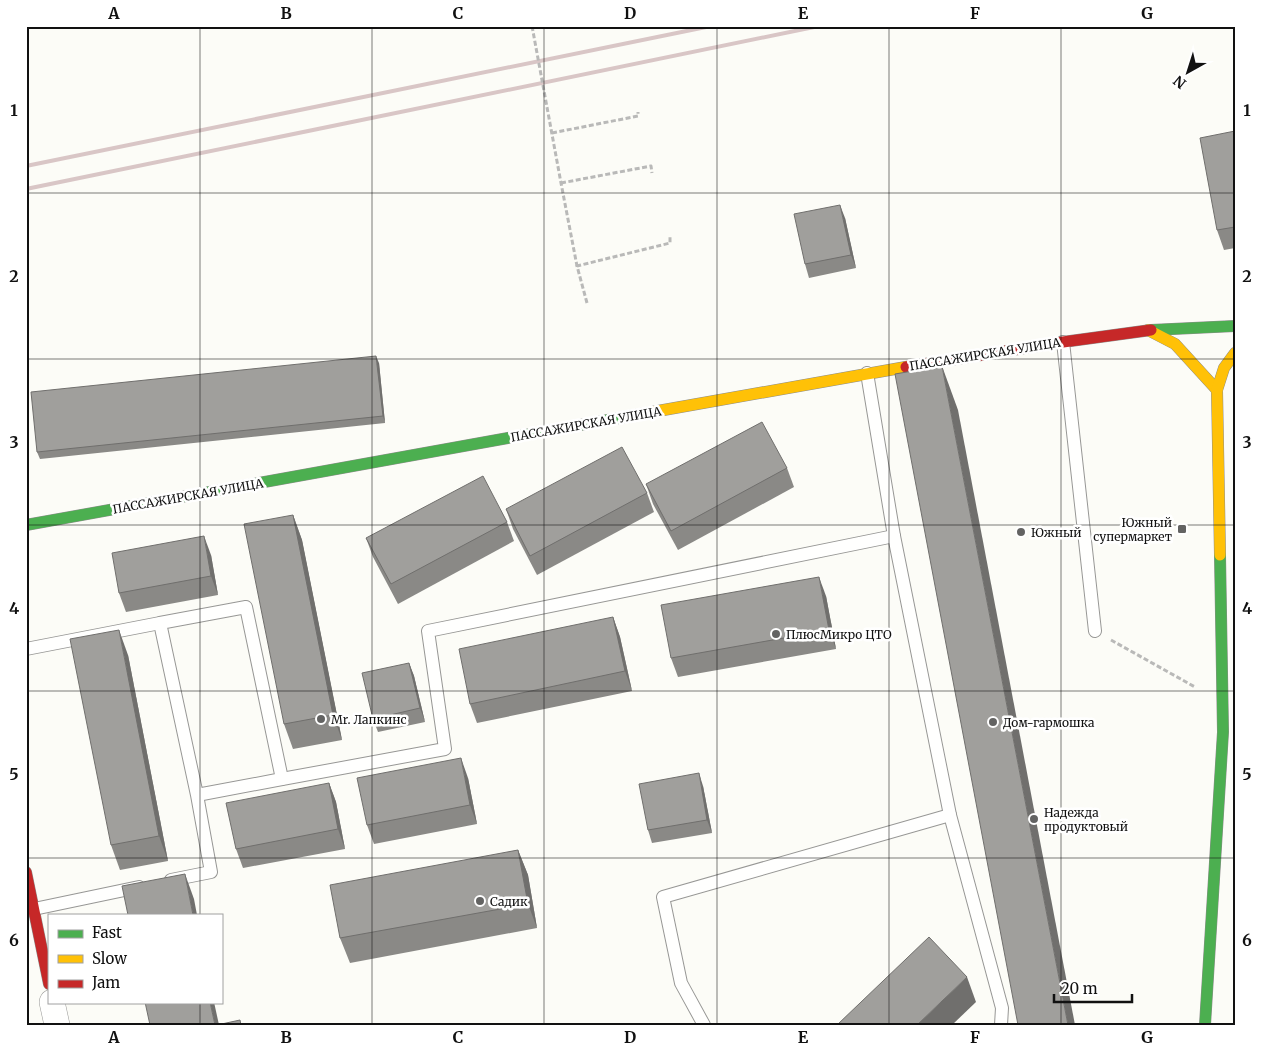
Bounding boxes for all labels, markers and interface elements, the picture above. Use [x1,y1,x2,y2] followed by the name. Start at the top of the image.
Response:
[107,3,120,23] text: A
[280,3,292,23] text: B
[453,3,463,23] text: C
[624,3,636,23] text: D
[798,3,809,23] text: E
[970,3,980,23] text: F
[1141,3,1153,23] text: G
[1164,48,1214,98] north arrow
[1170,72,1190,93] text: N
[10,100,18,120] text: 1
[1243,100,1251,120] text: 1
[9,266,19,286] text: 2
[1242,266,1252,286] text: 2
[908,335,1062,373] street label: ПАССАЖИРСКАЯ УЛИЦА
[509,403,663,445] street label: ПАССАЖИРСКАЯ УЛИЦА
[9,432,19,452] text: 3
[1242,432,1252,452] text: 3
[111,475,265,517] street label: ПАССАЖИРСКАЯ УЛИЦА
[1093,515,1172,544] place label: Южный супермаркет
[1176,523,1188,535] marker: Южный супермаркет
[1031,525,1082,540] place label: Южный
[1015,526,1027,538] marker: Южный
[9,598,19,618] text: 4
[1242,598,1252,618] text: 4
[786,627,892,642] place label: ПлюсМикро ЦТО
[770,628,782,640] marker: ПлюсМикро ЦТО
[331,712,406,727] place label: Mr. Лапкинс
[315,713,327,725] marker: Mr. Лапкинс
[1003,715,1095,730] place label: Дом-гармошка
[987,716,999,728] marker: Дом-гармошка
[9,764,19,784] text: 5
[1242,764,1252,784] text: 5
[1044,805,1128,834] place label: Надежда продуктовый
[1028,813,1040,825] marker: Надежда продуктовый
[490,894,528,909] place label: Садик
[474,895,486,907] marker: Садик
[48,914,222,1004] legend
[92,923,122,942] text: Fast
[9,930,19,950] text: 6
[1242,930,1252,950] text: 6
[92,949,127,968] text: Slow
[1054,971,1131,1003] scale bar
[91,973,120,992] text: Jam
[1061,979,1098,998] text: 20 m
[107,1027,120,1047] text: A
[280,1027,292,1047] text: B
[453,1027,463,1047] text: C
[624,1027,636,1047] text: D
[798,1027,809,1047] text: E
[970,1027,980,1047] text: F
[1141,1027,1153,1047] text: G

